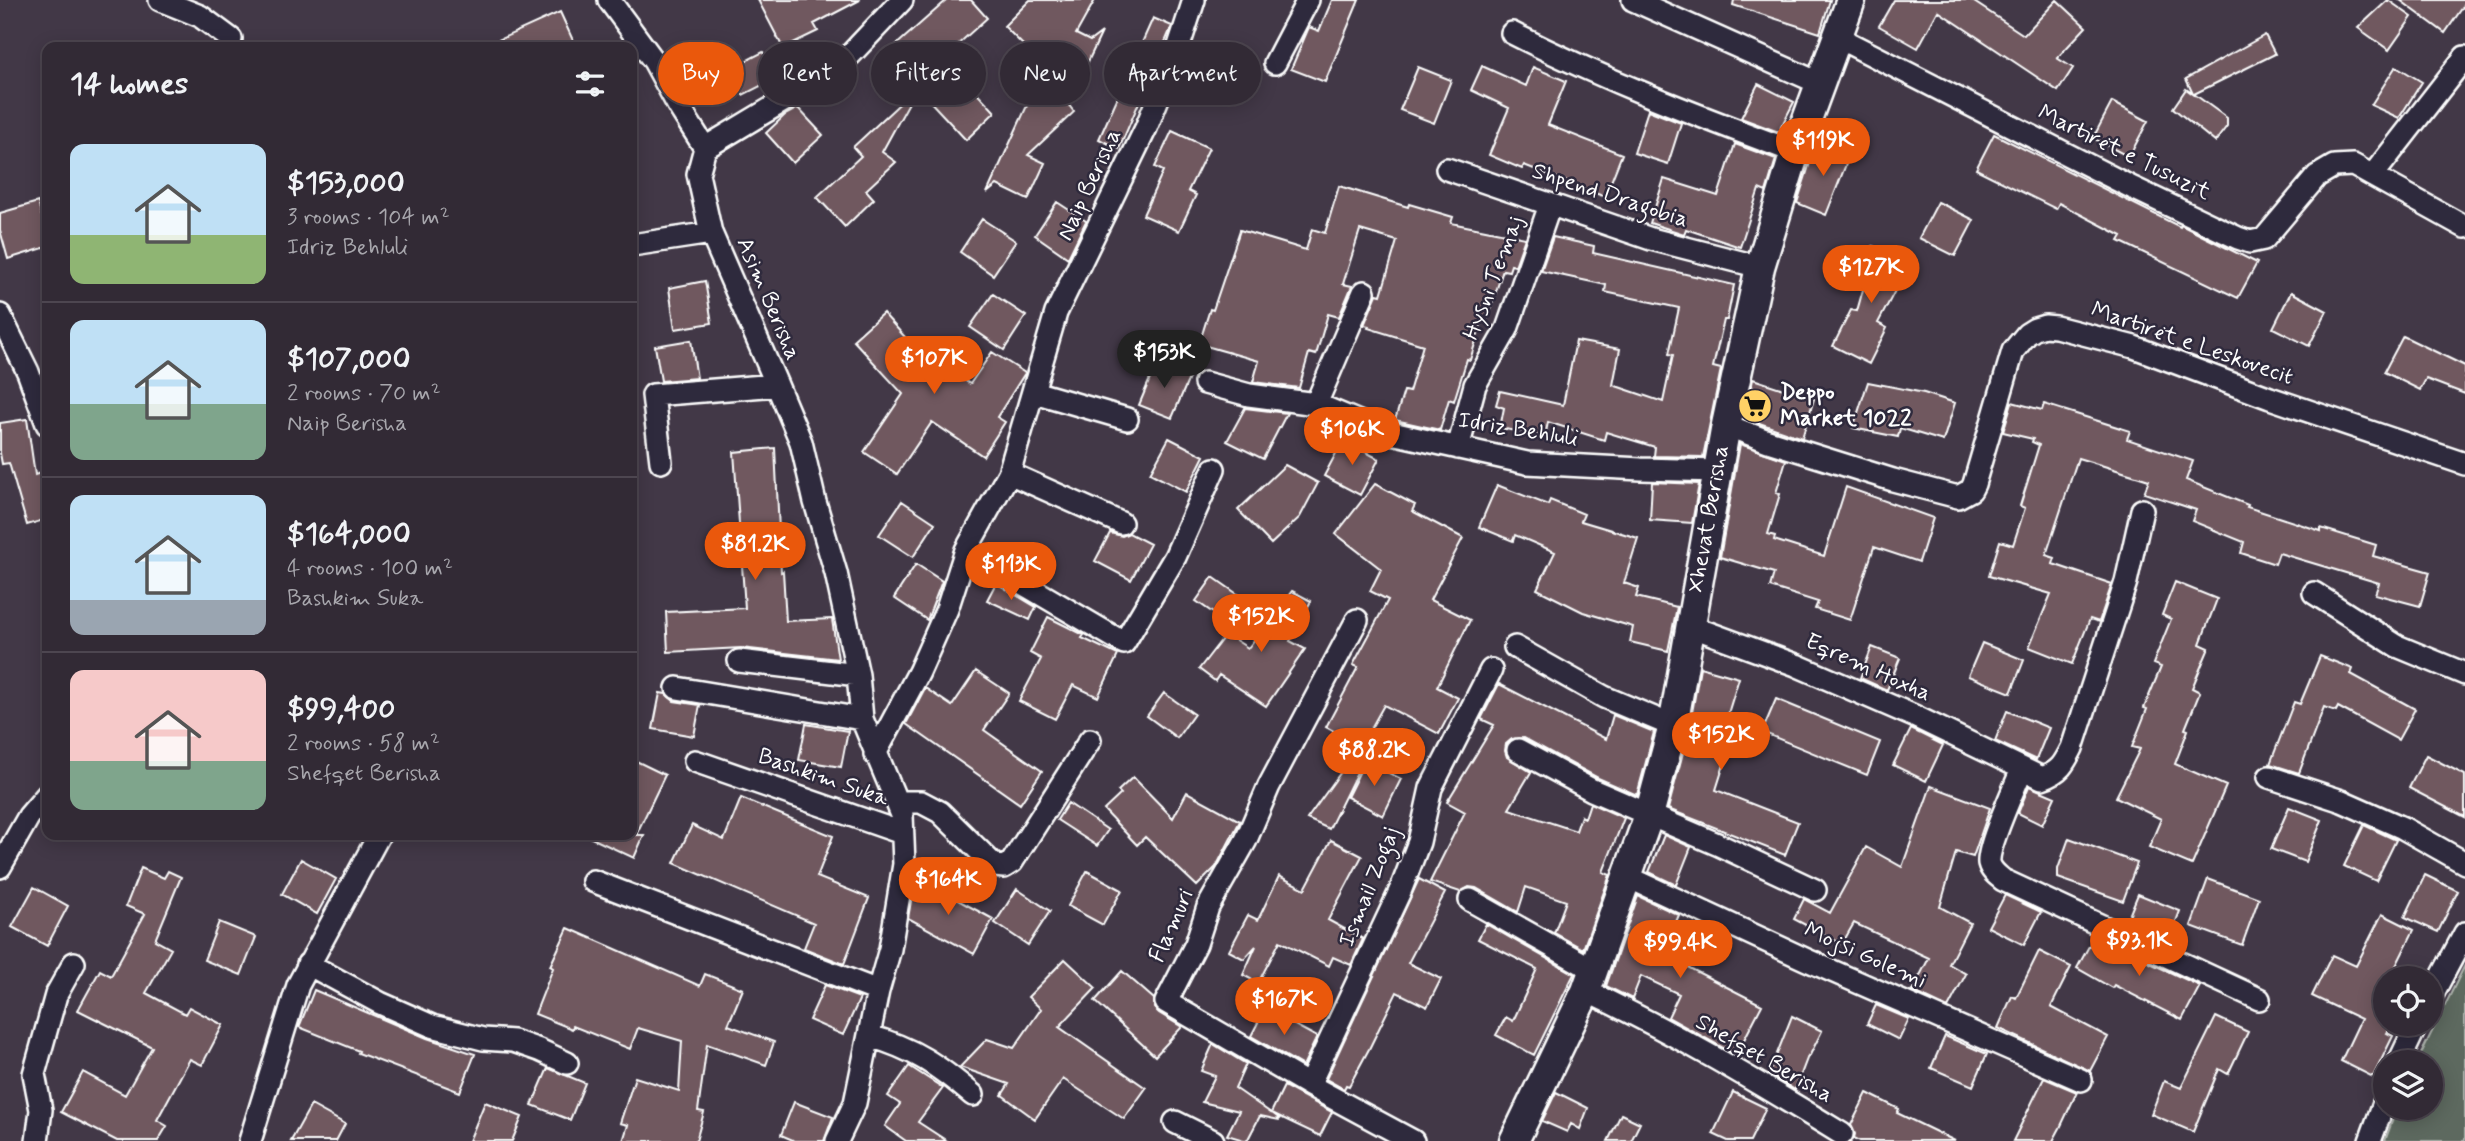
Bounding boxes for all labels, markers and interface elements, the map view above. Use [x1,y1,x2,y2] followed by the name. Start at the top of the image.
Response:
[658,42,744,105] chip: Buy
[758,42,857,105] chip: Rent
[871,42,986,105] chip: Filters
[1000,42,1090,105] chip: New
[1104,42,1261,105] chip: Apartment
[70,65,188,104] text: 14 homes
[571,65,609,103] icon: filters
[2033,98,2216,208] street label: Martirët e Tusuzit
[1774,118,1872,178] pin: $119K
[1051,124,1129,246] street label: Naip Berisha
[1792,126,1854,156] text: $119K
[1527,157,1692,237] street label: Shpend Dragobia
[287,164,405,203] text: $153,000
[126,172,210,256] icon: home
[287,203,450,233] text: 3 rooms · 104 m²
[1457,212,1531,344] street label: Hysni Temaj
[287,233,408,263] text: Idriz Behluli
[729,233,807,365] street label: Asim Berisha
[1822,246,1920,305] pin: $127K
[1838,253,1904,283] text: $127K
[2087,295,2297,393] street label: Martirët e Leskovecit
[1115,330,1213,390] pin: $153K
[885,336,983,396] pin: $107K
[1133,338,1195,368] text: $153K
[287,340,410,379] text: $107,000
[901,344,967,374] text: $107K
[126,348,210,432] icon: home
[1780,378,1912,434] place label: Deppo Market 1022
[287,379,441,409] text: 2 rooms · 70 m²
[1736,387,1774,425] supermarket icon: Deppo Market 1022
[1456,406,1580,454] street label: Idriz Behluli
[1303,407,1401,467] pin: $106K
[287,409,407,439] text: Naip Berisha
[1320,415,1384,445] text: $106K
[1681,443,1737,595] street label: Xhevat Berisha
[287,515,411,554] text: $164,000
[698,522,812,582] pin: $81.2K
[126,523,210,607] icon: home
[721,530,789,560] text: $81.2K
[962,542,1060,602] pin: $113K
[981,550,1041,580] text: $113K
[287,554,453,584] text: 4 rooms · 100 m²
[287,584,423,614] text: Bashkim Suka
[1212,594,1310,654] pin: $152K
[1228,602,1294,632] text: $152K
[1800,627,1936,709] street label: Eqrem Hoxha
[287,690,395,729] text: $99,400
[126,698,210,782] icon: home
[1672,712,1770,772] pin: $152K
[1688,720,1754,750] text: $152K
[1317,728,1431,788] pin: $88.2K
[287,729,440,759] text: 2 rooms · 58 m²
[1338,736,1410,766] text: $88.2K
[754,742,892,814] street label: Bashkim Suka
[287,759,441,789] text: Shefqet Berisha
[1332,823,1409,952] street label: Ismail Zogaj
[899,858,997,917] pin: $164K
[915,865,981,895] text: $164K
[1143,884,1201,968] street label: Flamuri
[1799,916,1931,996] street label: Mojsi Golemi
[2082,918,2196,978] pin: $93.1K
[1623,920,1737,980] pin: $99.4K
[2106,926,2172,956] text: $93.1K
[1644,928,1716,958] text: $99.4K
[2373,966,2443,1120] map controls
[2373,966,2443,1036] button: locate
[1235,978,1333,1037] pin: $167K
[1251,985,1317,1015] text: $167K
[1690,1008,1838,1110] street label: Shefqet Berisha
[2373,1050,2443,1120] button: layers

